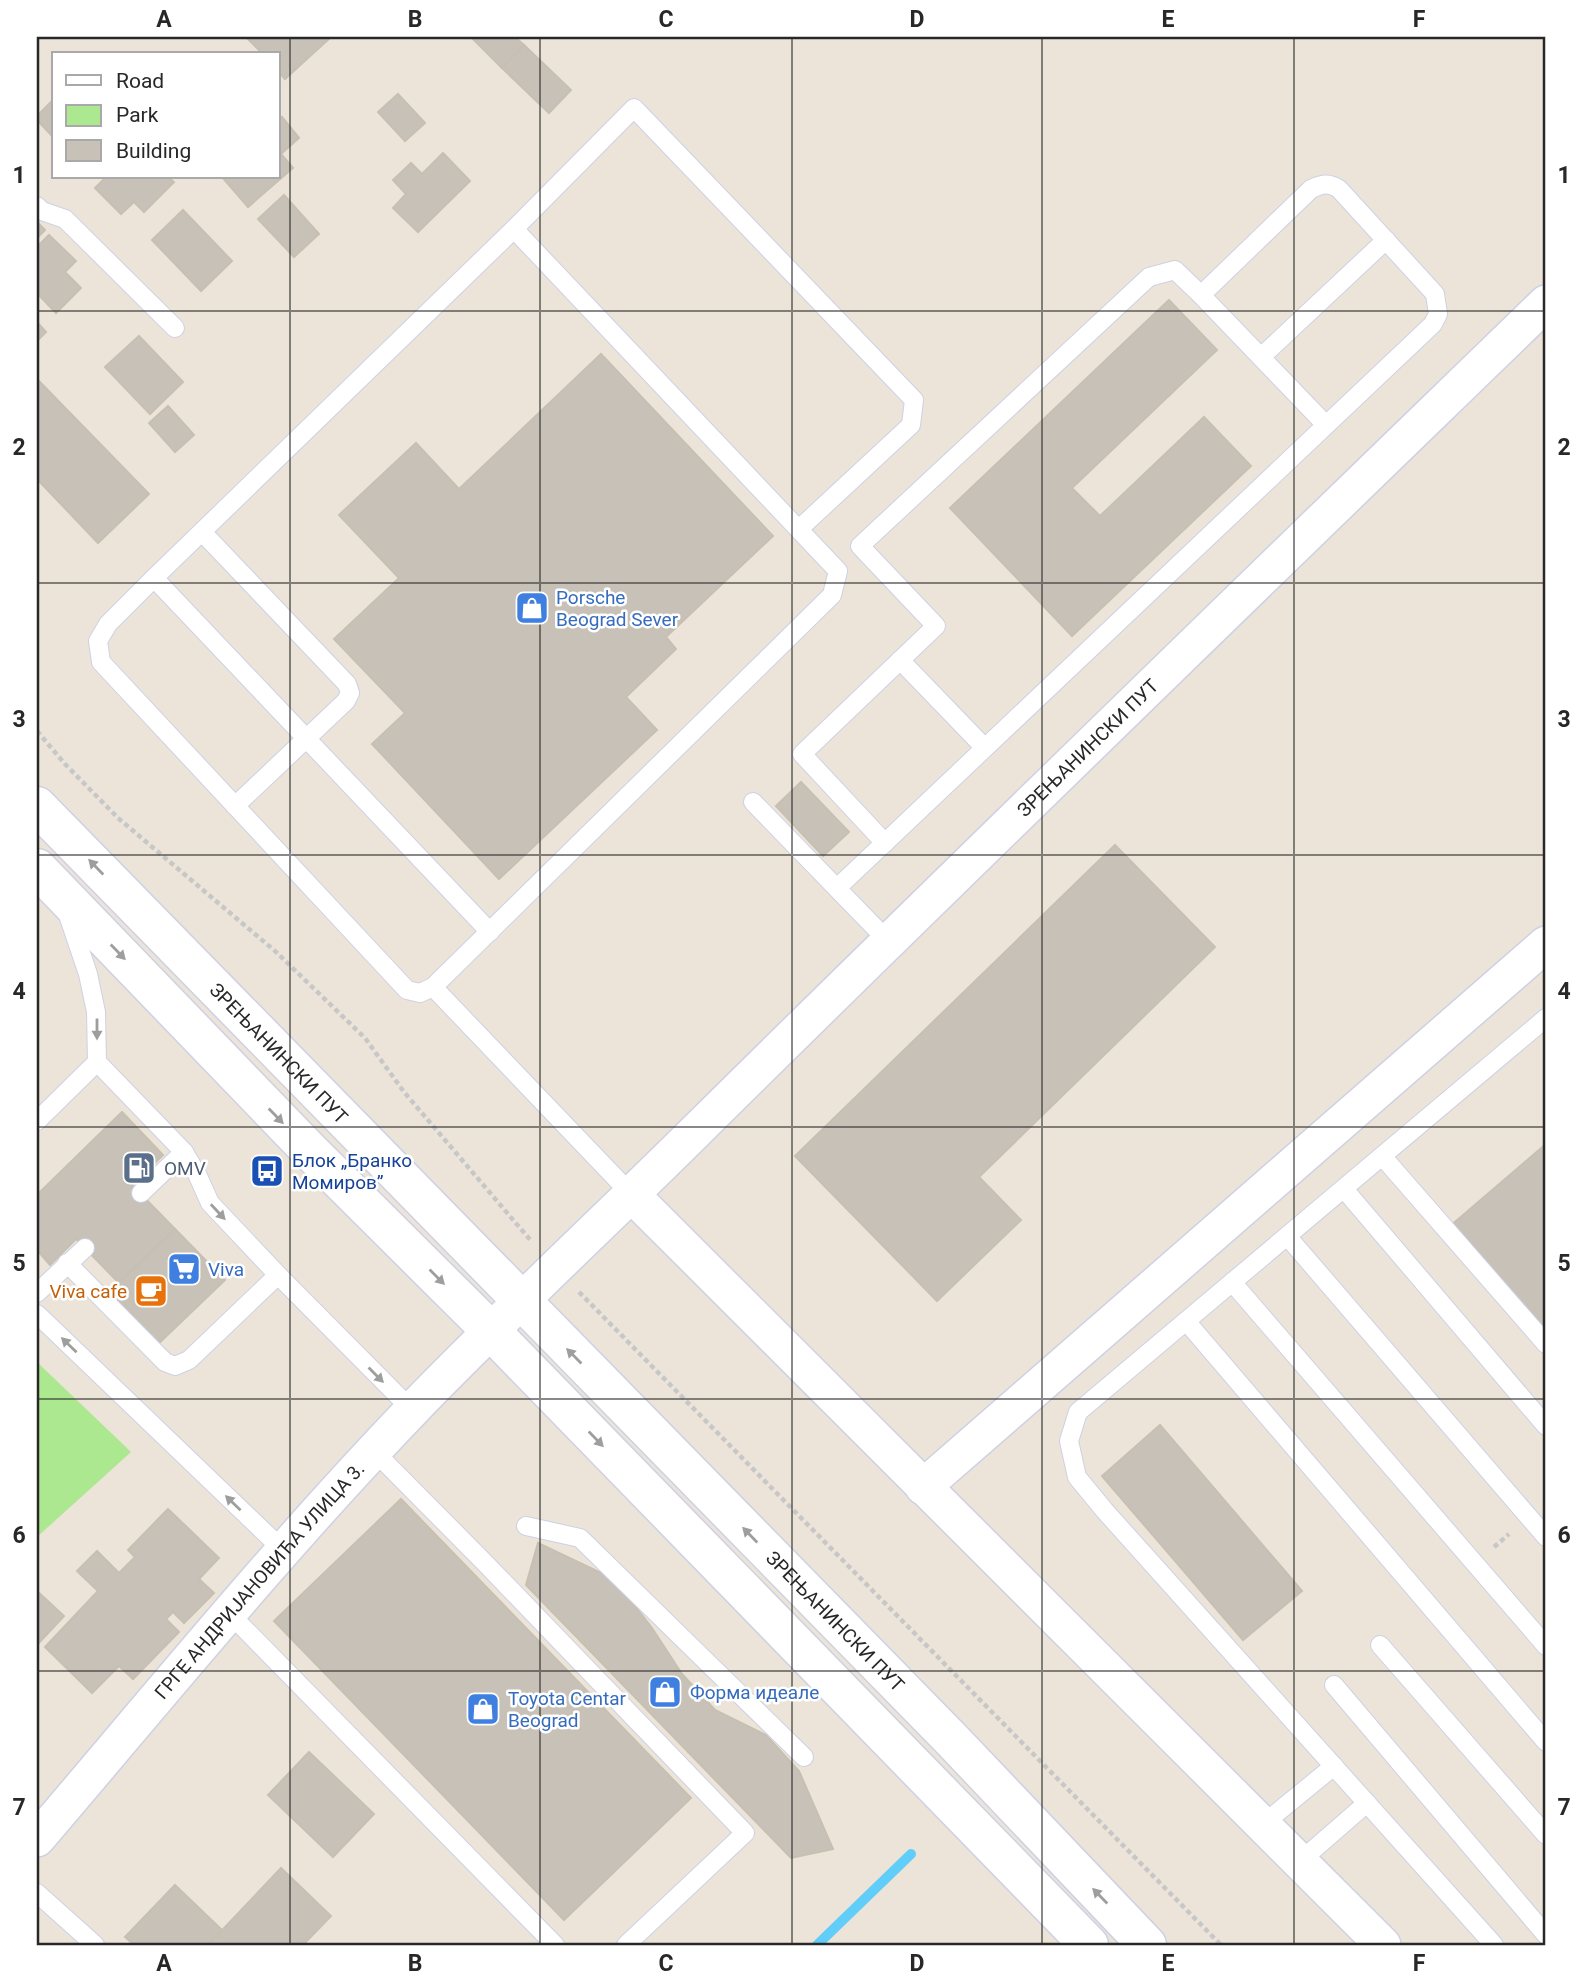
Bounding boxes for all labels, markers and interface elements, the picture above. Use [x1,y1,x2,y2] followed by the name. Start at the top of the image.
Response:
[156,6,172,33] text: A
[408,6,422,33] text: B
[658,6,674,33] text: C
[910,6,924,33] text: D
[1162,6,1175,33] text: E
[1413,6,1426,33] text: F
[52,52,280,178] legend
[116,69,164,93] text: Road
[116,103,159,127] text: Park
[116,139,191,163] text: Building
[12,162,26,189] text: 1
[1557,162,1571,189] text: 1
[12,434,26,461] text: 2
[1557,434,1571,461] text: 2
[556,586,679,631] place label: Porsche Beograd Sever
[513,589,551,627] shop icon: Porsche Beograd Sever
[1013,674,1163,822] street label: ЗРЕЊАНИНСКИ ПУТ
[12,706,26,733] text: 3
[1557,706,1571,733] text: 3
[87,858,104,875] one-way arrow
[110,943,126,960] one-way arrow
[12,978,26,1005] text: 4
[205,978,353,1129] street label: ЗРЕЊАНИНСКИ ПУТ
[1557,978,1571,1005] text: 4
[91,1018,102,1040] one-way arrow
[268,1107,285,1124] one-way arrow
[120,1149,158,1187] fuel station icon: OMV
[292,1149,412,1194] place label: Блок „Бранко Момиров”
[248,1152,286,1190] bus stop icon: Блок „Бранко Момиров”
[164,1157,206,1180] place label: OMV
[209,1203,225,1220] one-way arrow
[12,1250,26,1277] text: 5
[165,1250,203,1288] supermarket icon: Viva
[1557,1250,1571,1277] text: 5
[208,1258,244,1281] place label: Viva
[428,1268,444,1285] one-way arrow
[132,1272,170,1310] cafe icon: Viva cafe
[49,1280,127,1303] place label: Viva cafe
[61,1338,78,1354] one-way arrow
[565,1347,582,1364] one-way arrow
[368,1366,385,1383] one-way arrow
[587,1431,604,1448] one-way arrow
[150,1457,369,1704] street label: ГРГЕ АНДРИЈАНОВИЋА УЛИЦА 3.
[224,1495,242,1511] one-way arrow
[12,1522,26,1549] text: 6
[1557,1522,1571,1549] text: 6
[742,1527,759,1544] one-way arrow
[761,1546,909,1696] street label: ЗРЕЊАНИНСКИ ПУТ
[646,1673,684,1711] shop icon: Форма идеале
[690,1681,819,1704] place label: Форма идеале
[508,1687,627,1732] place label: Toyota Centar Beograd
[464,1690,502,1728] shop icon: Toyota Centar Beograd
[12,1794,26,1821] text: 7
[1557,1794,1571,1821] text: 7
[1093,1888,1109,1905] one-way arrow
[156,1950,172,1977] text: A
[408,1950,422,1977] text: B
[658,1950,674,1977] text: C
[910,1950,924,1977] text: D
[1162,1950,1175,1977] text: E
[1413,1950,1426,1977] text: F

